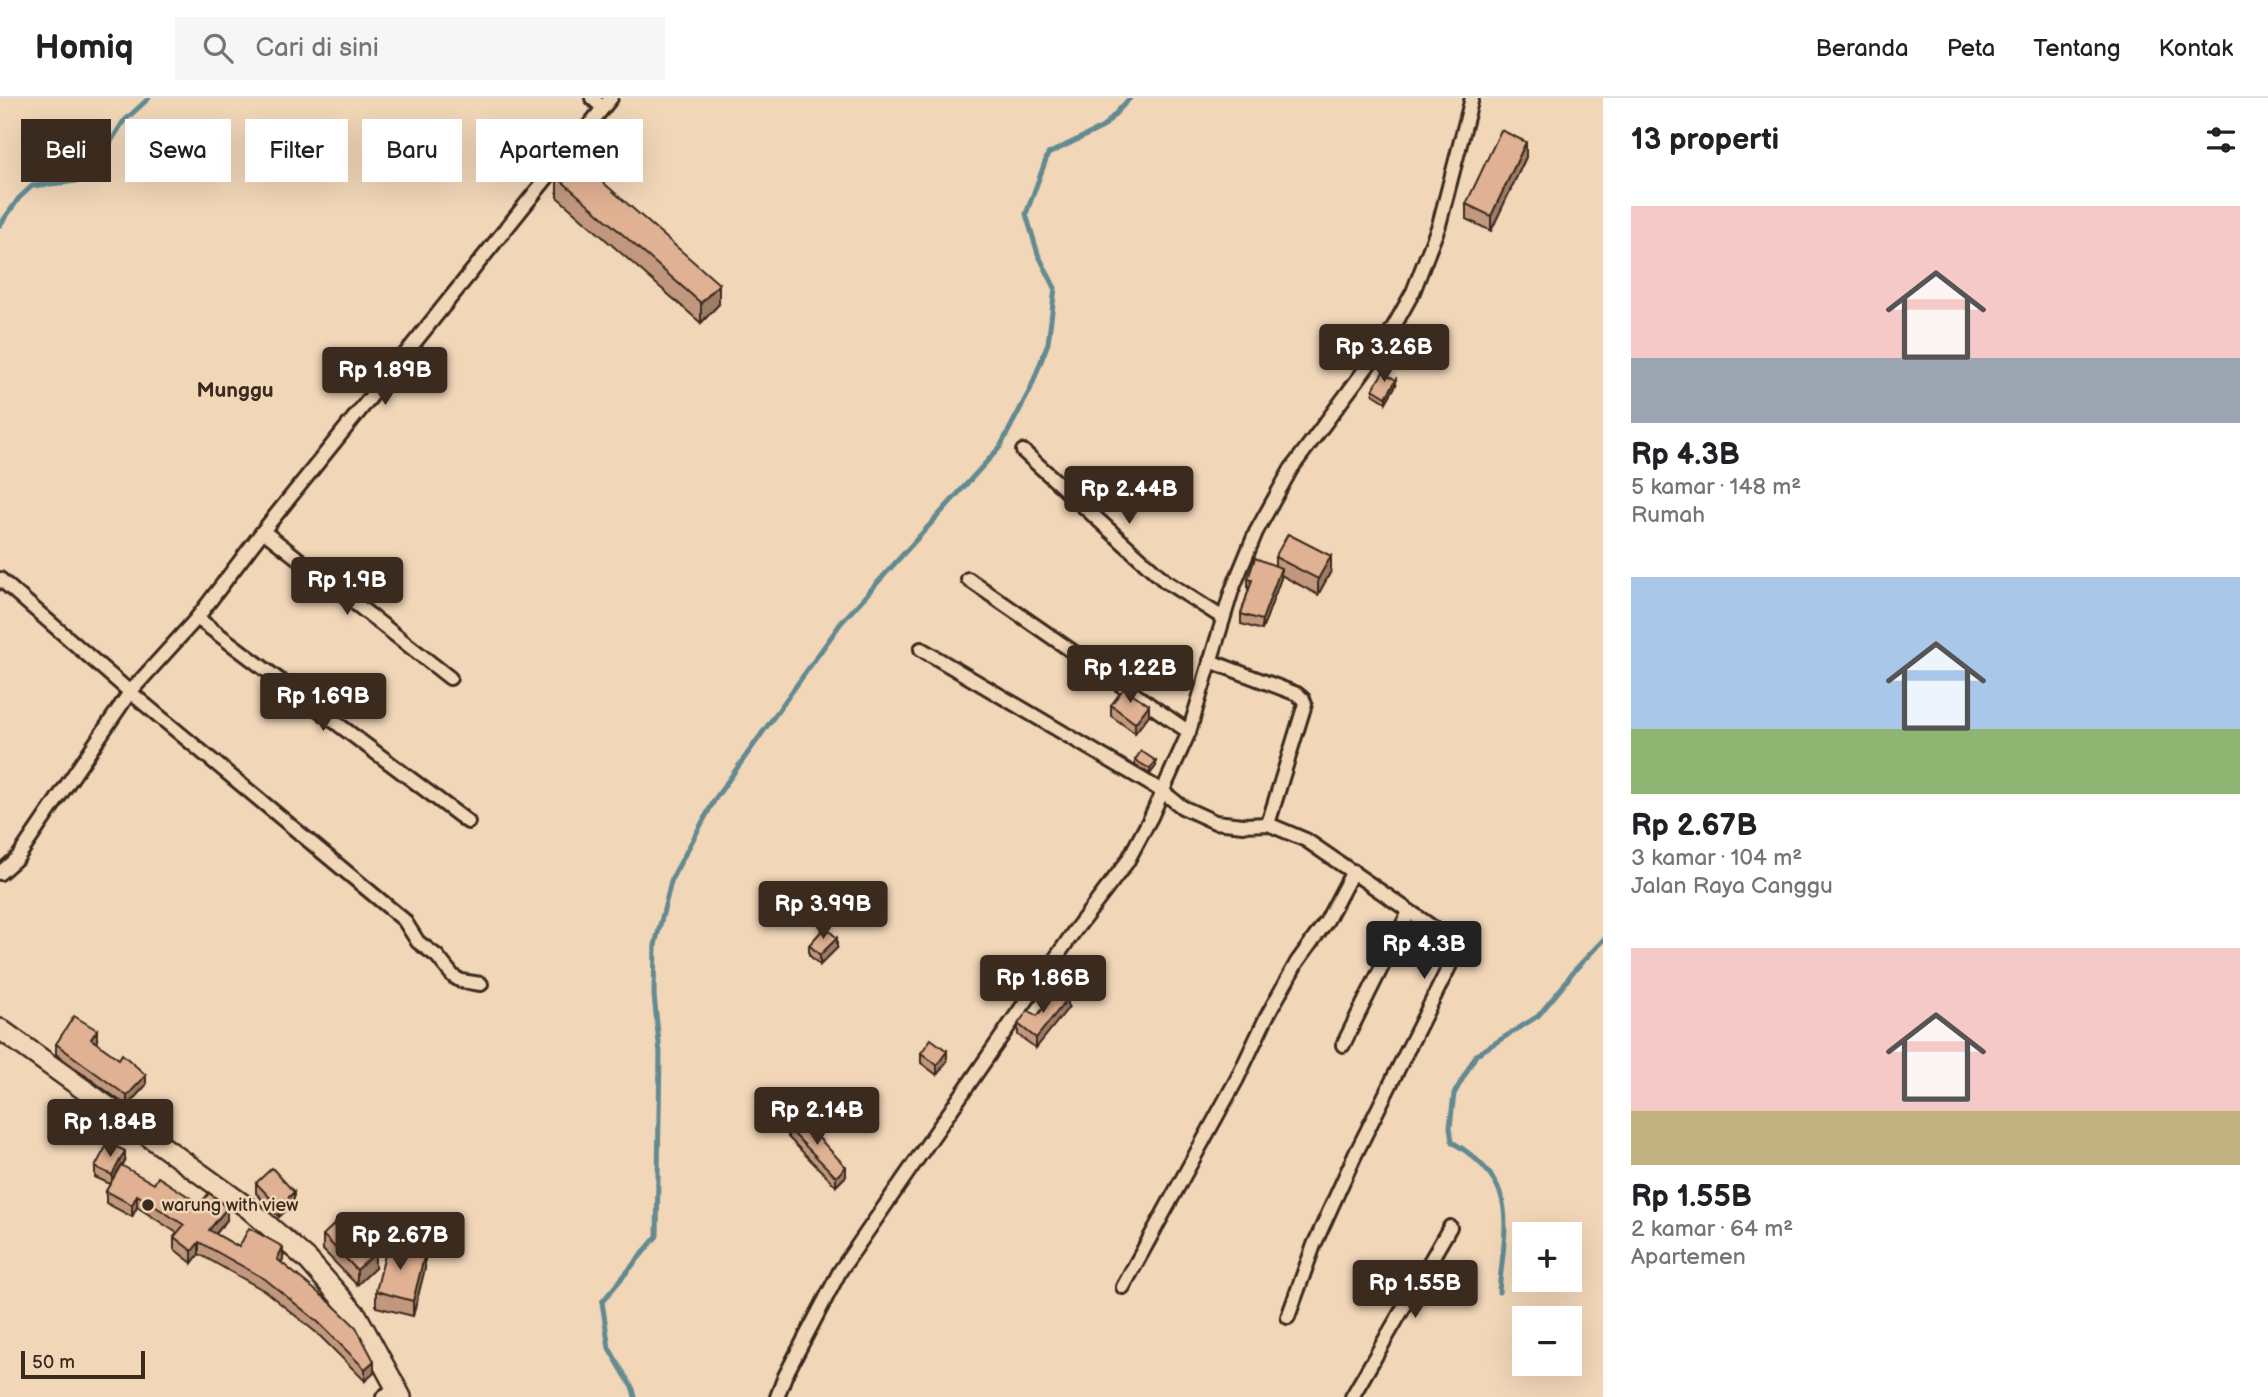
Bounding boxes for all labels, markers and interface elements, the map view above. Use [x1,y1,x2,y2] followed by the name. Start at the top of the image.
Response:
[175,17,665,80] search box
[35,28,133,68] text: Homiq
[199,29,237,67] icon: search
[255,33,379,64] text: Cari di sini
[1815,34,1909,63] text: Beranda
[1947,34,1995,63] text: Peta
[2033,34,2121,63] text: Tentang
[2159,34,2233,63] text: Kontak
[21,119,111,182] chip: Beli
[125,119,231,182] chip: Sewa
[245,119,348,182] chip: Filter
[362,119,462,182] chip: Baru
[476,119,643,182] chip: Apartemen
[2202,121,2240,159] icon: filters
[1631,122,1779,158] text: 13 properti
[1873,252,1999,378] icon: home
[1312,324,1456,384] pin: Rp 3.26B
[1335,333,1433,361] text: Rp 3.26B
[313,348,457,407] pin: Rp 1.89B
[338,356,432,384] text: Rp 1.89B
[196,378,274,403] district label: Munggu
[1631,437,1740,473] text: Rp 4.3B
[1057,466,1201,526] pin: Rp 2.44B
[1631,473,1801,501] text: 5 kamar · 148 m²
[1080,475,1178,503] text: Rp 2.44B
[1631,501,1705,529] text: Rumah
[282,558,412,617] pin: Rp 1.9B
[307,566,387,594] text: Rp 1.9B
[1873,623,1999,749] icon: home
[1058,646,1202,705] pin: Rp 1.22B
[1083,654,1177,682] text: Rp 1.22B
[251,674,395,733] pin: Rp 1.69B
[276,682,370,710] text: Rp 1.69B
[1631,808,1757,844] text: Rp 2.67B
[1631,844,1802,872] text: 3 kamar · 104 m²
[1631,872,1833,900] text: Jalan Raya Canggu
[751,882,895,941] pin: Rp 3.99B
[775,890,871,918] text: Rp 3.99B
[1359,922,1489,981] pin: Rp 4.3B
[1382,930,1466,958] text: Rp 4.3B
[971,956,1115,1015] pin: Rp 1.86B
[996,964,1090,992] text: Rp 1.86B
[1873,994,1999,1120] icon: home
[745,1088,889,1147] pin: Rp 2.14B
[770,1096,864,1124] text: Rp 2.14B
[38,1100,182,1159] pin: Rp 1.84B
[63,1108,157,1136] text: Rp 1.84B
[1631,1179,1752,1215] text: Rp 1.55B
[162,1195,298,1216] place label: warung with view
[140,1197,156,1213] marker: warung with view
[328,1212,472,1272] pin: Rp 2.67B
[1631,1215,1793,1243] text: 2 kamar · 64 m²
[352,1221,448,1249] text: Rp 2.67B
[1512,1222,1582,1376] map controls
[1512,1222,1582,1292] button: +
[1631,1243,1746,1271] text: Apartemen
[1343,1260,1487,1320] pin: Rp 1.55B
[1369,1269,1461,1297] text: Rp 1.55B
[1512,1306,1582,1376] button: −
[21,1348,145,1380] scale bar
[32,1351,75,1374] text: 50 m

